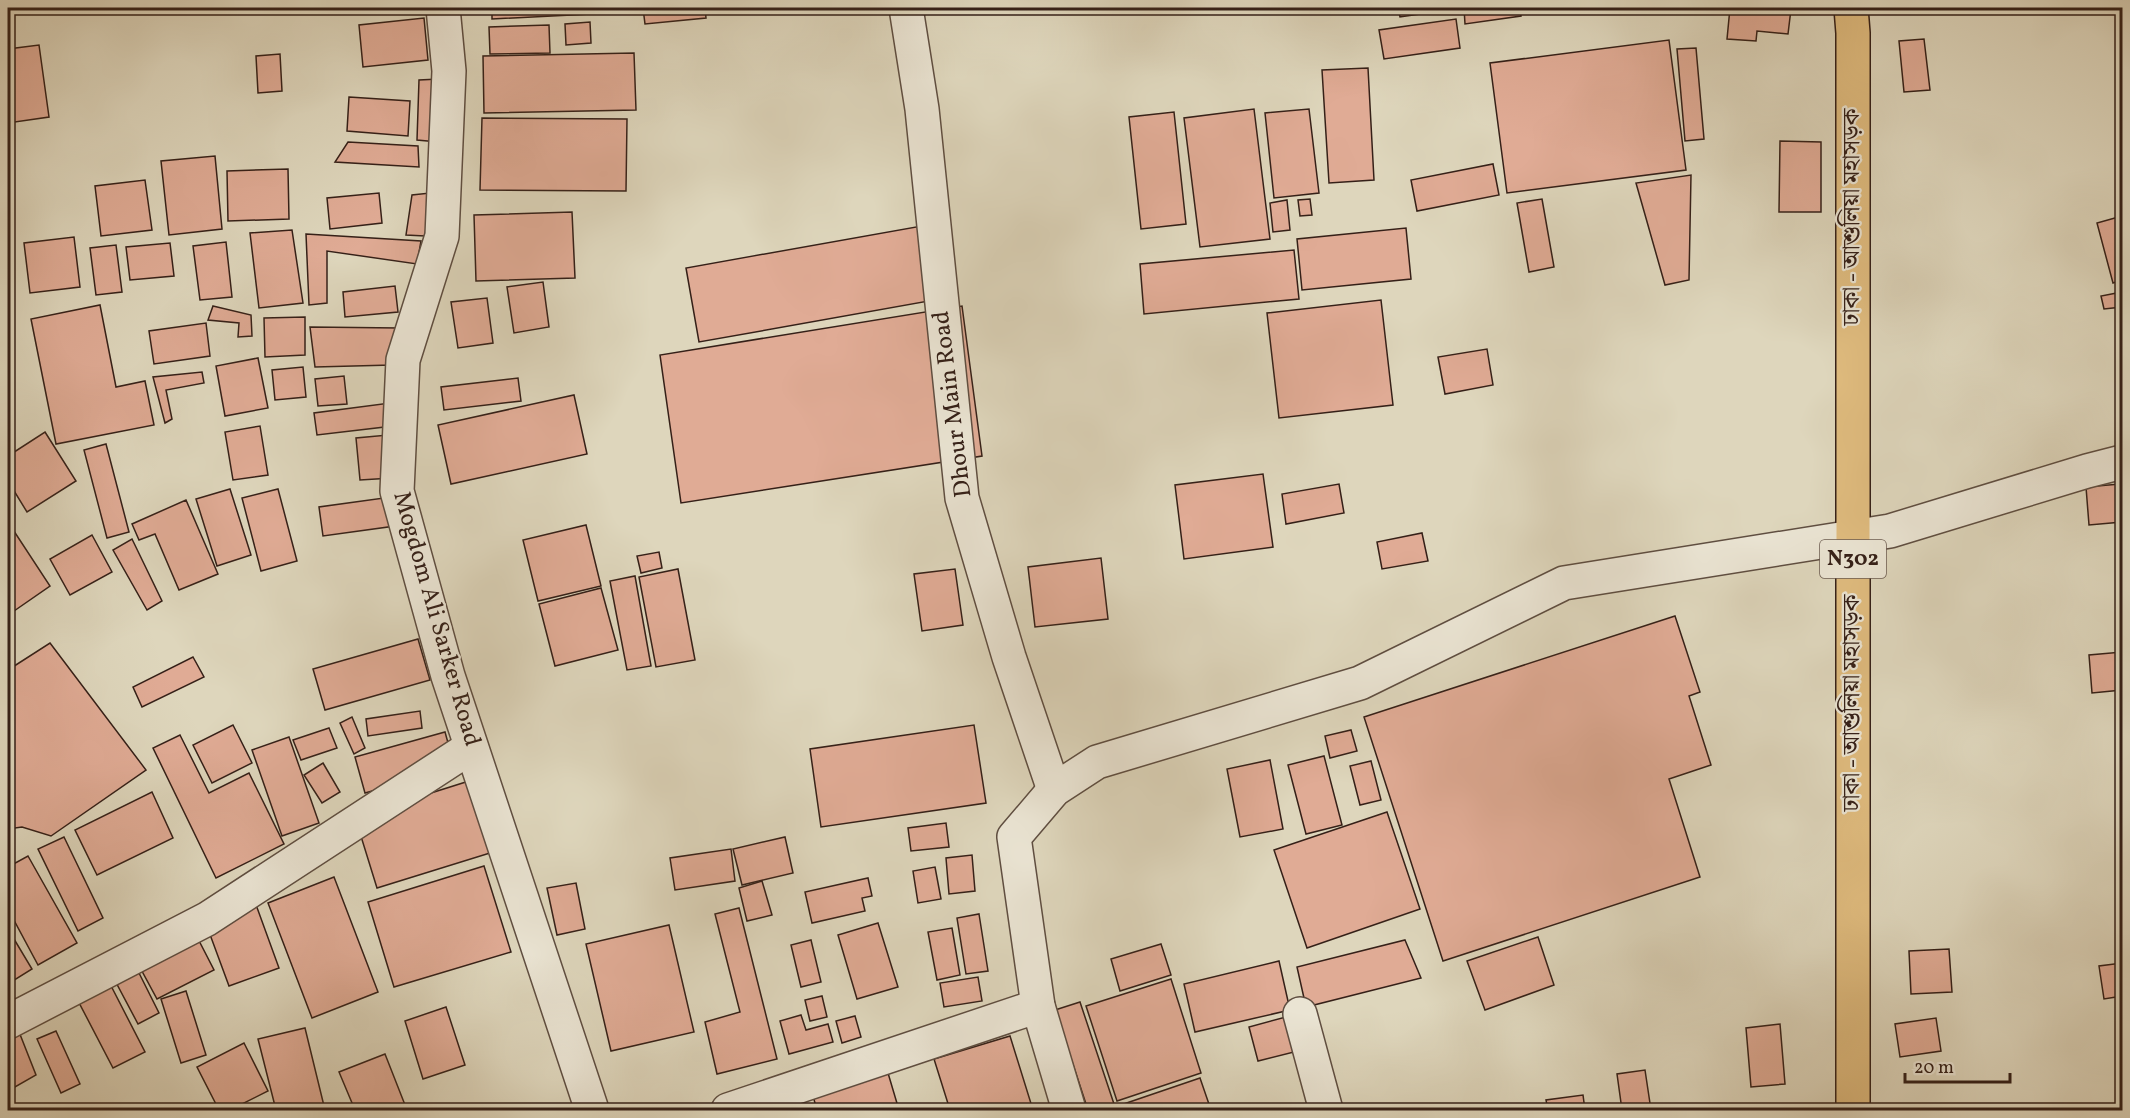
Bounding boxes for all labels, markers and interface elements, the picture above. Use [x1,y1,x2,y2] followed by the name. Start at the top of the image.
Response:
[1836,107,1870,327] street label: ঢাকা - আশুলিয়া মহাসড়ক
[925,309,981,499] street label: Dhour Main Road
[383,488,489,750] street label: Mogdom Ali Sarker Road
[1820,540,1886,578] road number: N302
[1836,593,1870,813] street label: ঢাকা - আশুলিয়া মহাসড়ক
[1905,1046,2010,1084] scale bar
[1914,1056,1954,1081] text: 20 m

